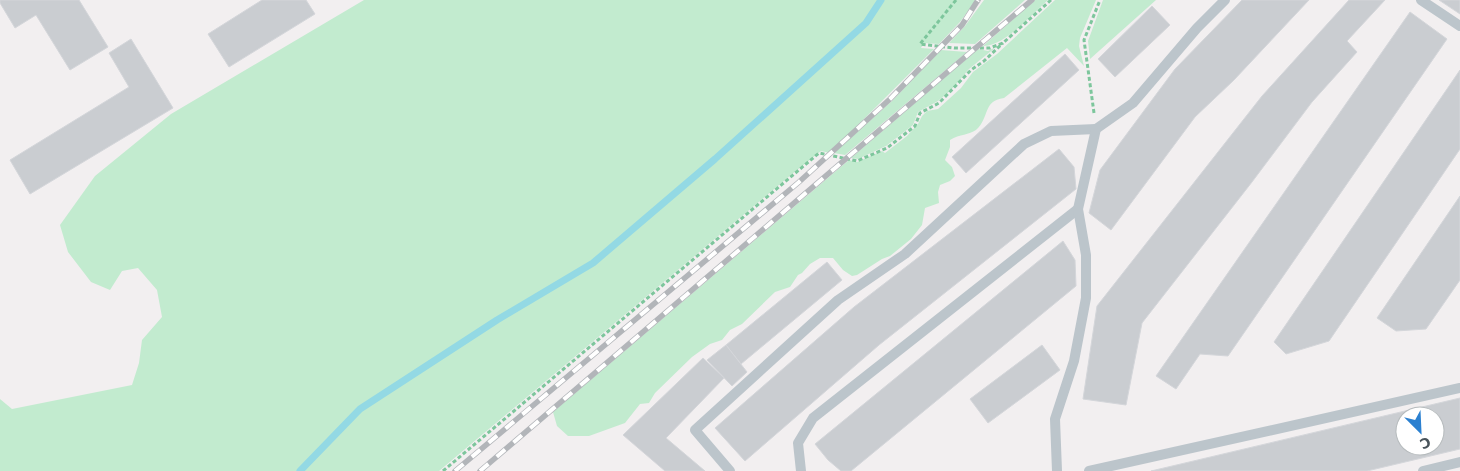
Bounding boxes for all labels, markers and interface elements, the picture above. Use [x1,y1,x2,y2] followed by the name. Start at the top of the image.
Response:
[1395,406,1445,456] north arrow
[1417,433,1433,452] text: С

